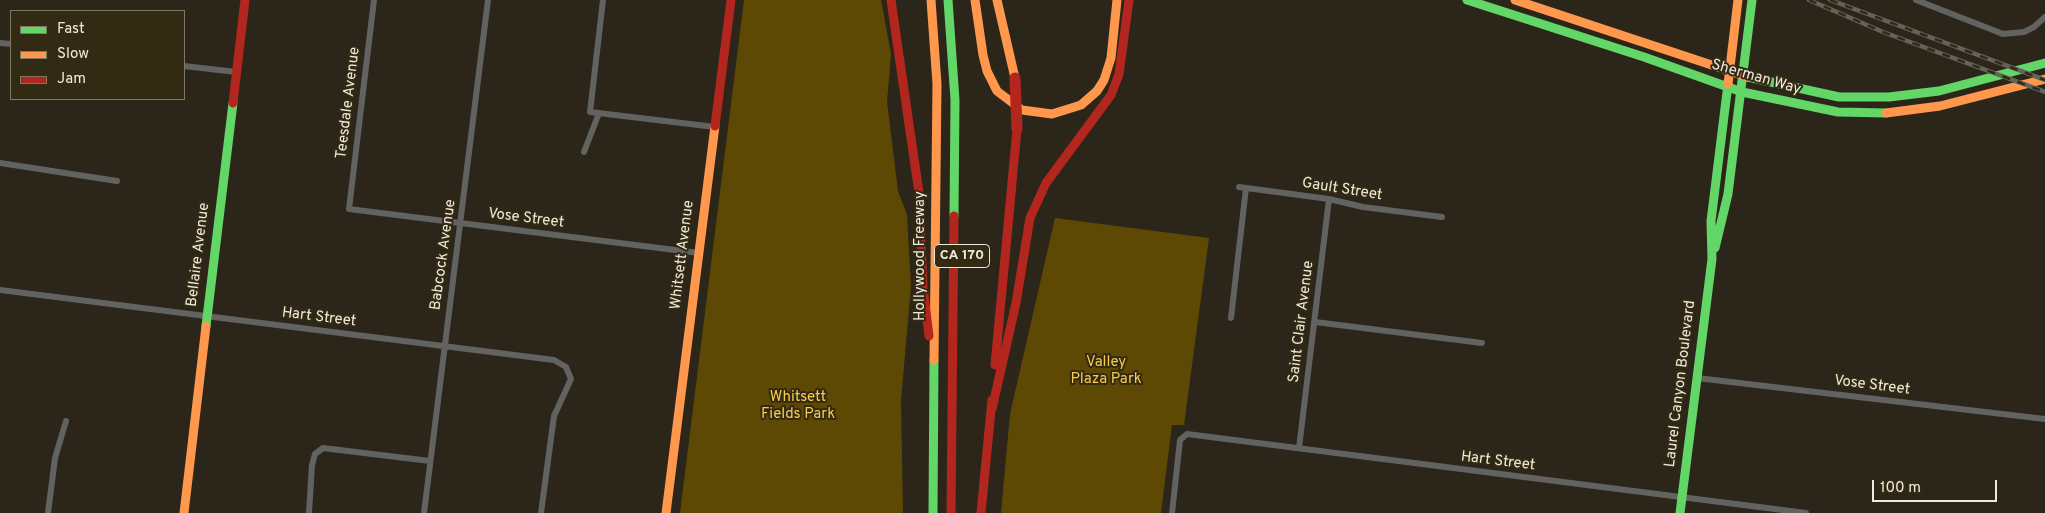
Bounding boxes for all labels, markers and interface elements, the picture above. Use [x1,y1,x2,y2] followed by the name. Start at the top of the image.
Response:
[10,10,185,100] legend
[57,20,85,39] text: Fast
[57,45,89,64] text: Slow
[333,46,365,160] street label: Teesdale Avenue
[1709,57,1803,99] street label: Sherman Way
[57,70,86,89] text: Jam
[1301,175,1383,205] street label: Gault Street
[912,191,930,321] street label: Hollywood Freeway
[427,198,461,312] street label: Babcock Avenue
[667,199,699,311] street label: Whitsett Avenue
[184,202,214,308] street label: Bellaire Avenue
[487,205,565,233] street label: Vose Street
[934,245,990,268] road number: CA 170
[1286,260,1318,384] street label: Saint Clair Avenue
[1662,300,1700,468] street label: Laurel Canyon Boulevard
[281,305,357,331] street label: Hart Street
[1070,354,1142,389] park label: Valley Plaza Park
[1833,372,1911,400] street label: Vose Street
[761,389,835,424] park label: Whitsett Fields Park
[1460,449,1536,475] street label: Hart Street
[1875,470,2000,502] scale bar
[1880,479,1921,498] text: 100 m

